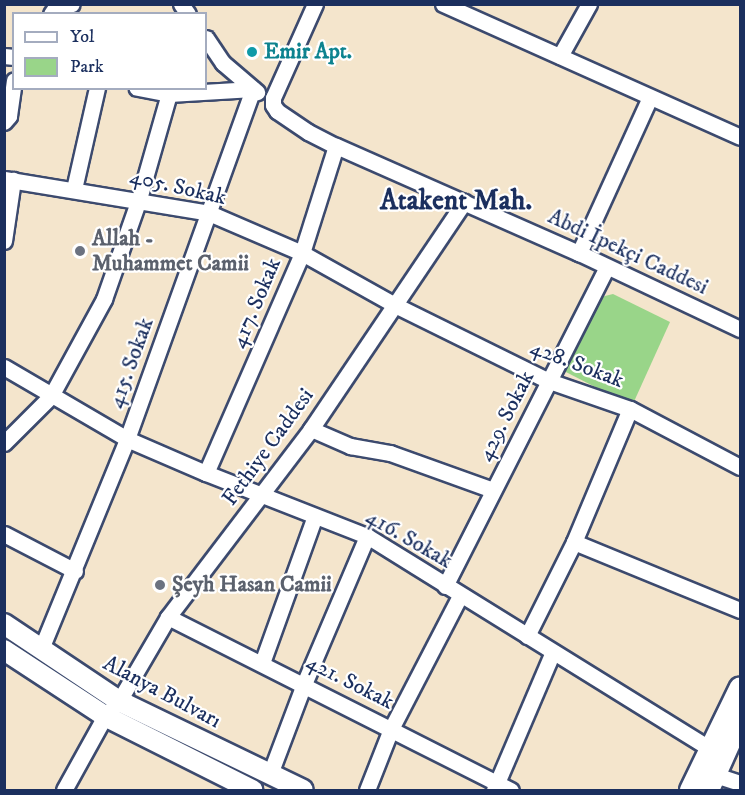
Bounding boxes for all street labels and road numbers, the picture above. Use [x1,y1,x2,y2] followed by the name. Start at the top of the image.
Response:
[127,163,229,211] street label: 405. Sokak
[544,203,712,301] street label: Abdi İpekçi Caddesi
[225,254,287,352] street label: 417. Sokak
[103,314,159,412] street label: 415. Sokak
[527,334,627,394] street label: 428. Sokak
[472,366,540,466] street label: 429. Sokak
[217,383,319,511] street label: Fethiye Caddesi
[361,504,457,574] street label: 416. Sokak
[302,649,398,715] street label: 421. Sokak
[99,650,225,734] street label: Alanya Bulvarı

